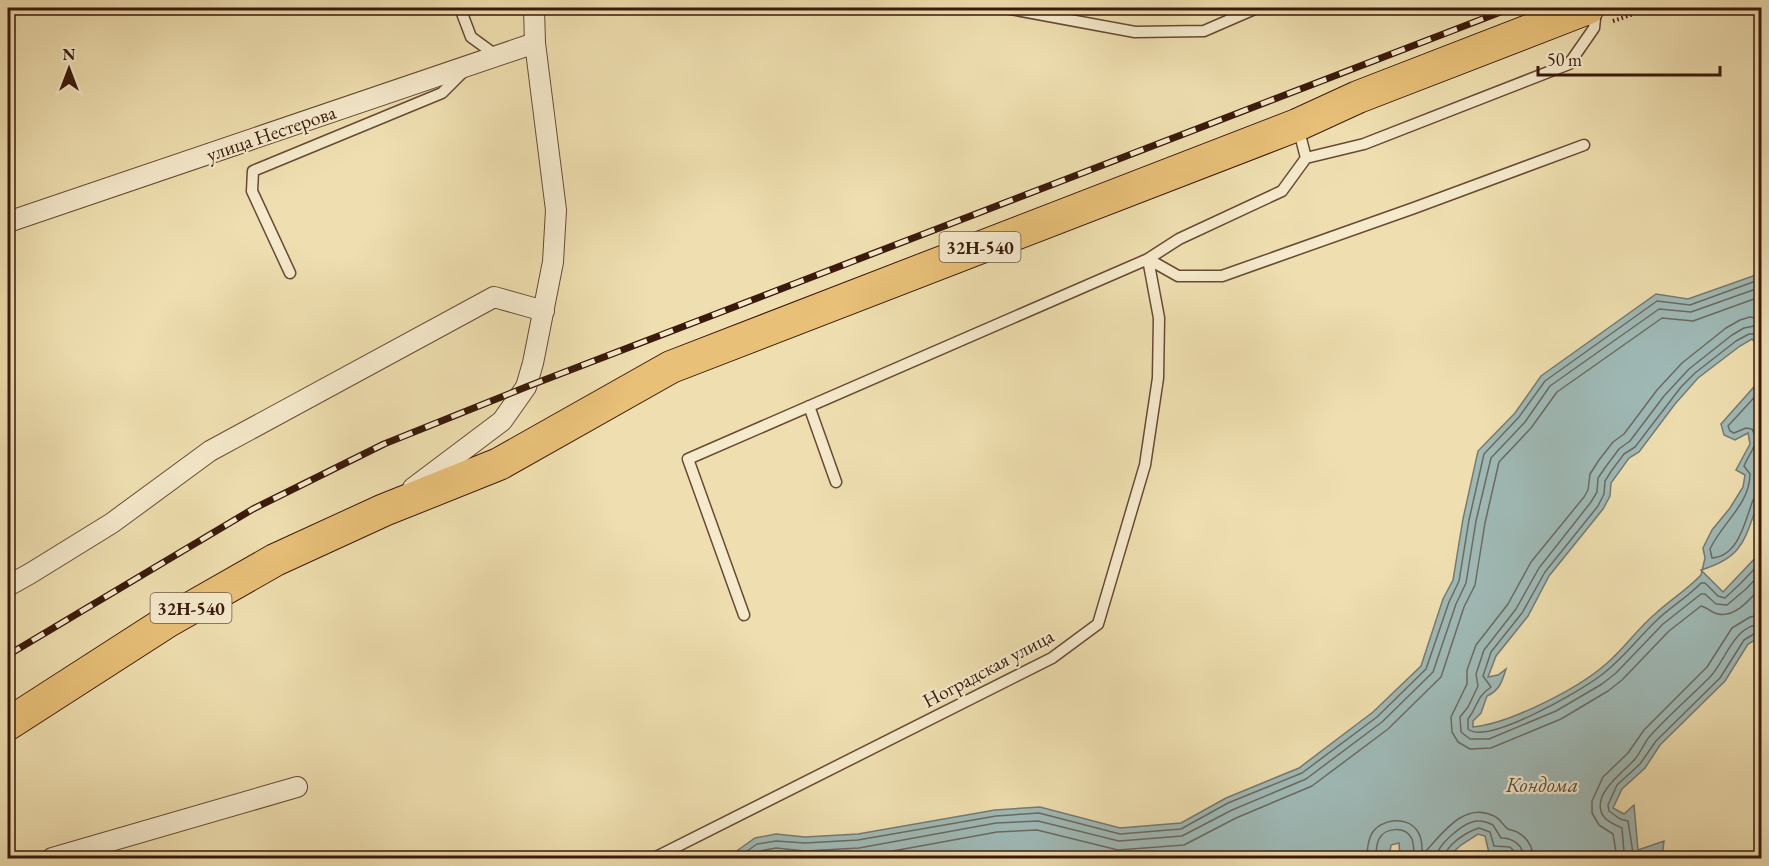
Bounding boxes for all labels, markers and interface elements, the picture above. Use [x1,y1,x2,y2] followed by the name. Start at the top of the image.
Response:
[39,39,99,99] north arrow
[1538,39,1720,77] scale bar
[63,44,76,65] text: N
[1547,48,1582,71] text: 50 m
[203,99,339,167] street label: улица Нестерова
[940,232,1020,262] road number: 32Н-540
[150,593,231,623] road number: 32Н-540
[918,622,1058,714] street label: Ноградская улица
[1505,771,1578,798] water label: Кондома

